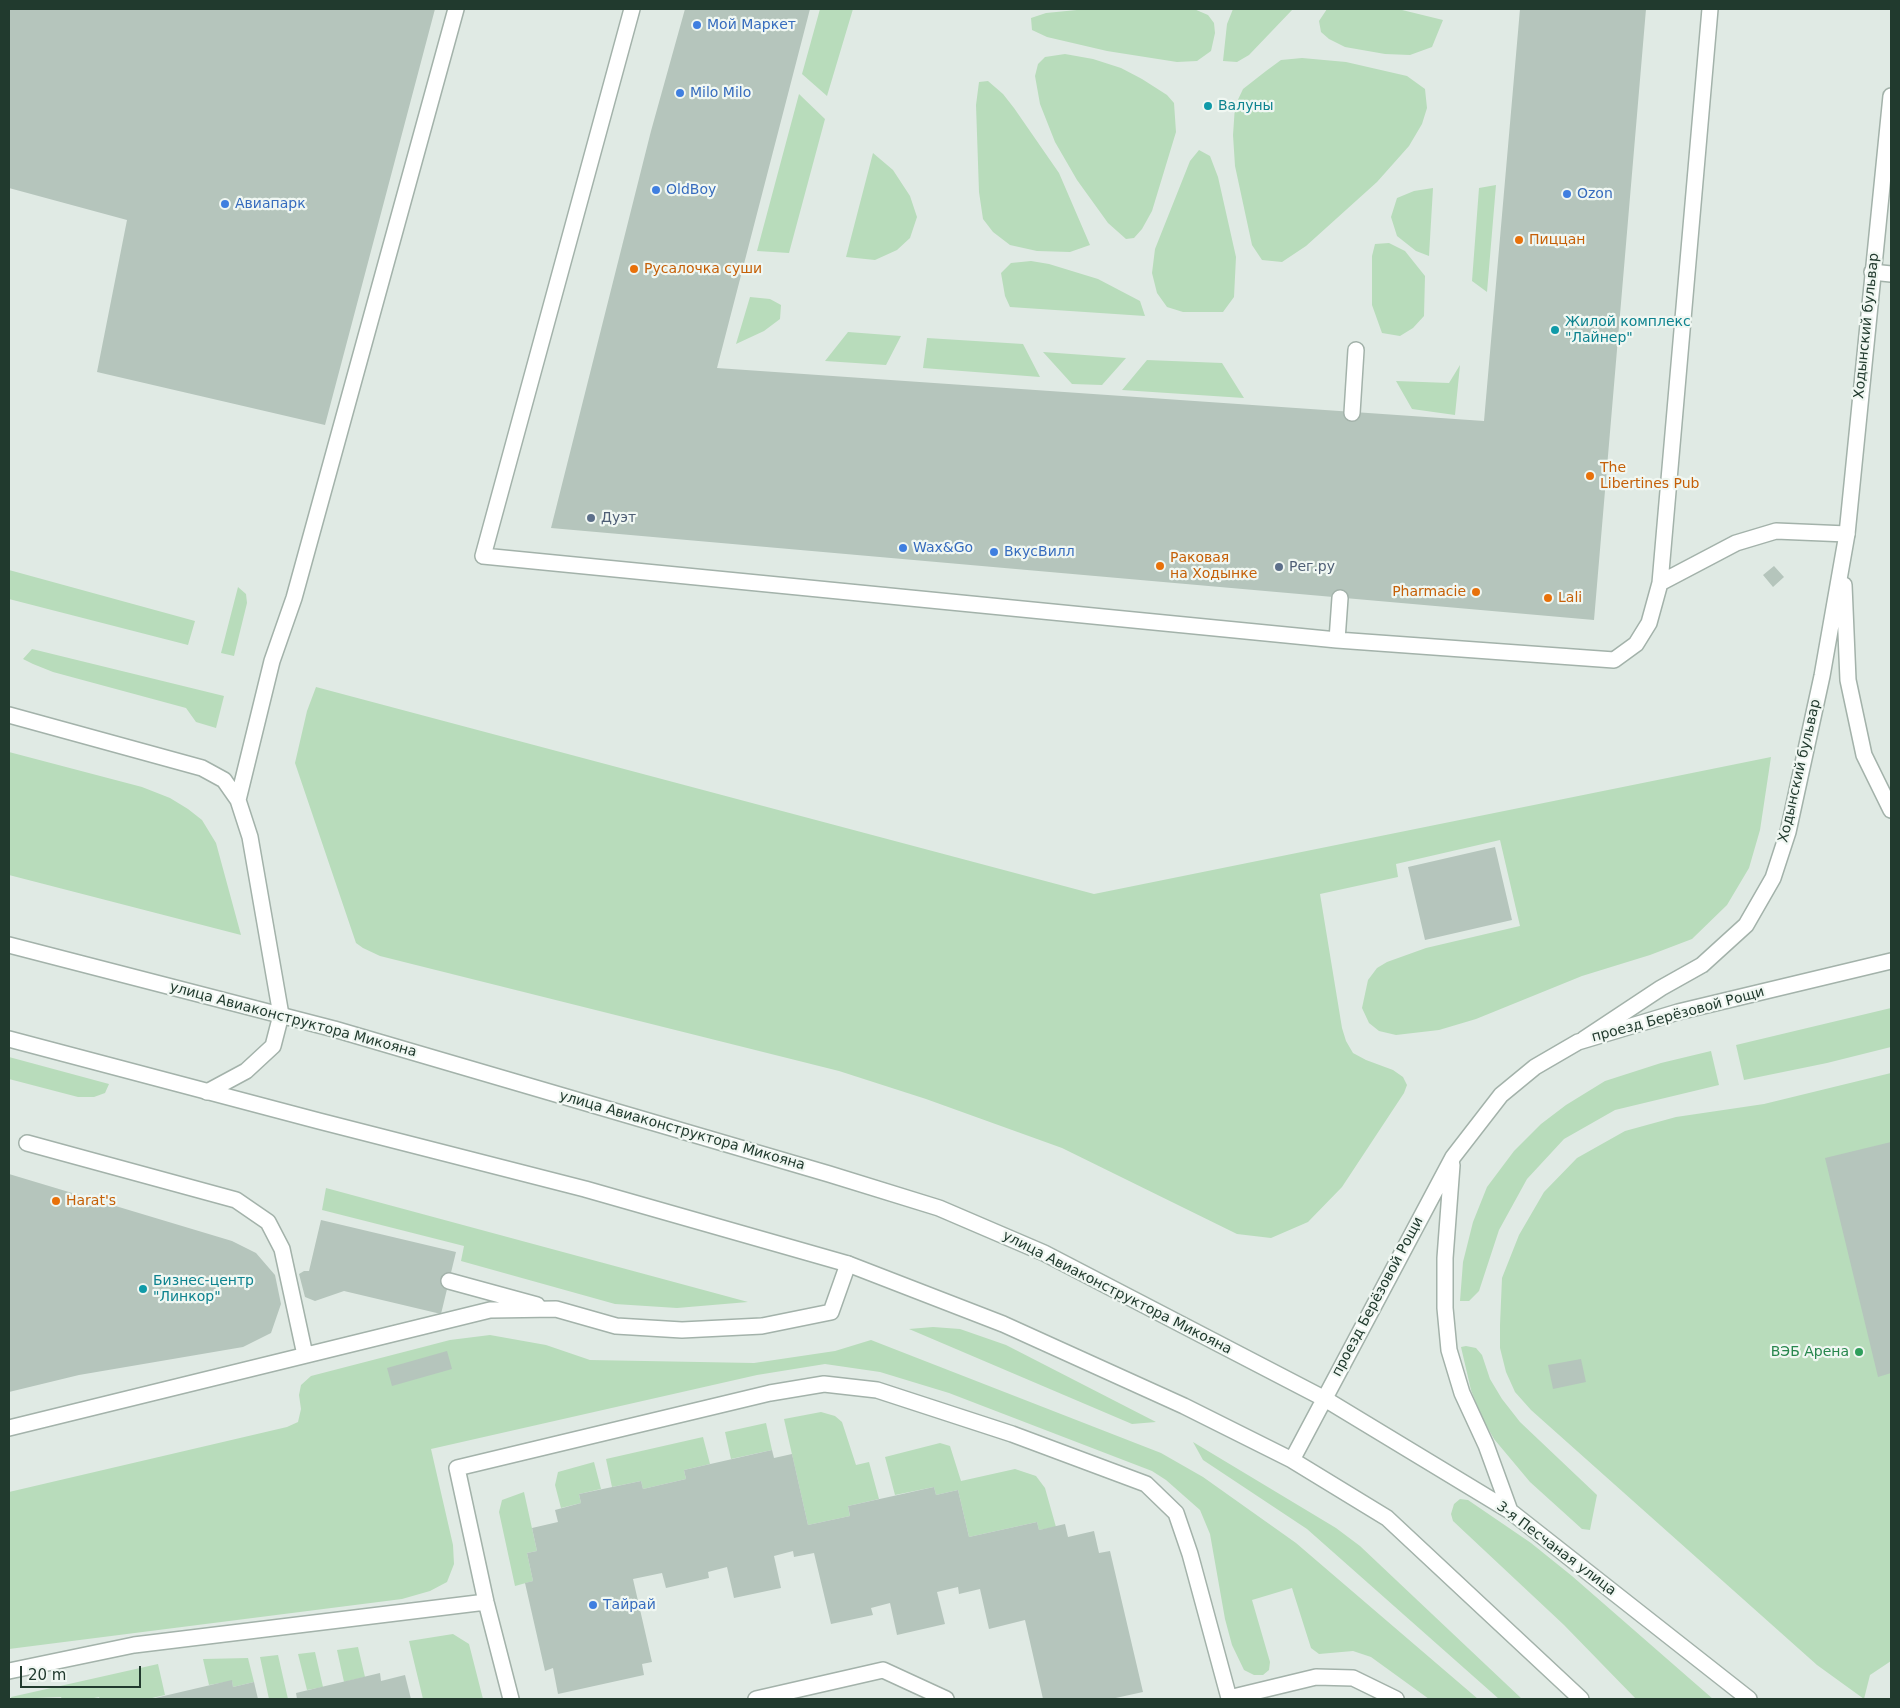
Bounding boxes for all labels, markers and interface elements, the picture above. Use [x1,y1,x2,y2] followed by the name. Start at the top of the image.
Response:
[707,17,796,33] place label: Мой Маркет
[691,19,703,31] marker: Мой Маркет
[690,85,751,101] place label: Milo Milo
[674,87,686,99] marker: Milo Milo
[1218,98,1274,114] place label: Валуны
[1202,100,1214,112] marker: Валуны
[666,182,716,198] place label: OldBoy
[650,184,662,196] marker: OldBoy
[1577,186,1613,202] place label: Ozon
[1561,188,1573,200] marker: Ozon
[235,196,306,212] place label: Авиапарк
[219,198,231,210] marker: Авиапарк
[1529,232,1585,248] place label: Пиццан
[1513,234,1525,246] marker: Пиццан
[1851,252,1883,400] street label: Ходынский бульвар
[644,261,762,277] place label: Русалочка суши
[628,263,640,275] marker: Русалочка суши
[1565,314,1691,347] place label: Жилой комплекс "Лайнер"
[1549,324,1561,336] marker: Жилой комплекс "Лайнер"
[1600,460,1700,492] place label: The Libertines Pub
[1584,470,1596,482] marker: The Libertines Pub
[601,510,636,526] place label: Дуэт
[585,512,597,524] marker: Дуэт
[913,540,973,556] place label: Wax&Go
[897,542,909,554] marker: Wax&Go
[1004,544,1075,560] place label: ВкусВилл
[988,546,1000,558] marker: ВкусВилл
[1170,550,1257,582] place label: Раковая на Ходынке
[1289,559,1335,575] place label: Рег.ру
[1154,560,1166,572] marker: Раковая на Ходынке
[1273,561,1285,573] marker: Рег.ру
[1392,584,1466,600] place label: Pharmacie
[1470,586,1482,598] marker: Pharmacie
[1558,590,1582,606] place label: Lali
[1542,592,1554,604] marker: Lali
[1775,698,1825,844] street label: Ходынский бульвар
[168,979,418,1061] street label: улица Авиаконструктора Микояна
[1590,984,1766,1046] street label: проезд Берёзовой Рощи
[557,1088,807,1174] street label: улица Авиаконструктора Микояна
[66,1193,116,1209] place label: Harat's
[50,1195,62,1207] marker: Harat's
[1329,1214,1427,1380] street label: проезд Берёзовой Рощи
[1000,1228,1234,1358] street label: улица Авиаконструктора Микояна
[153,1273,254,1305] place label: Бизнес-центр "Линкор"
[137,1283,149,1295] marker: Бизнес-центр "Линкор"
[1771,1344,1849,1360] place label: ВЭБ Арена
[1853,1346,1865,1358] marker: ВЭБ Арена
[1493,1498,1619,1600] street label: 3-я Песчаная улица
[603,1597,656,1613] place label: Тайрай
[587,1599,599,1611] marker: Тайрай
[22,1656,144,1688] scale bar
[28,1666,66,1684] text: 20 m

